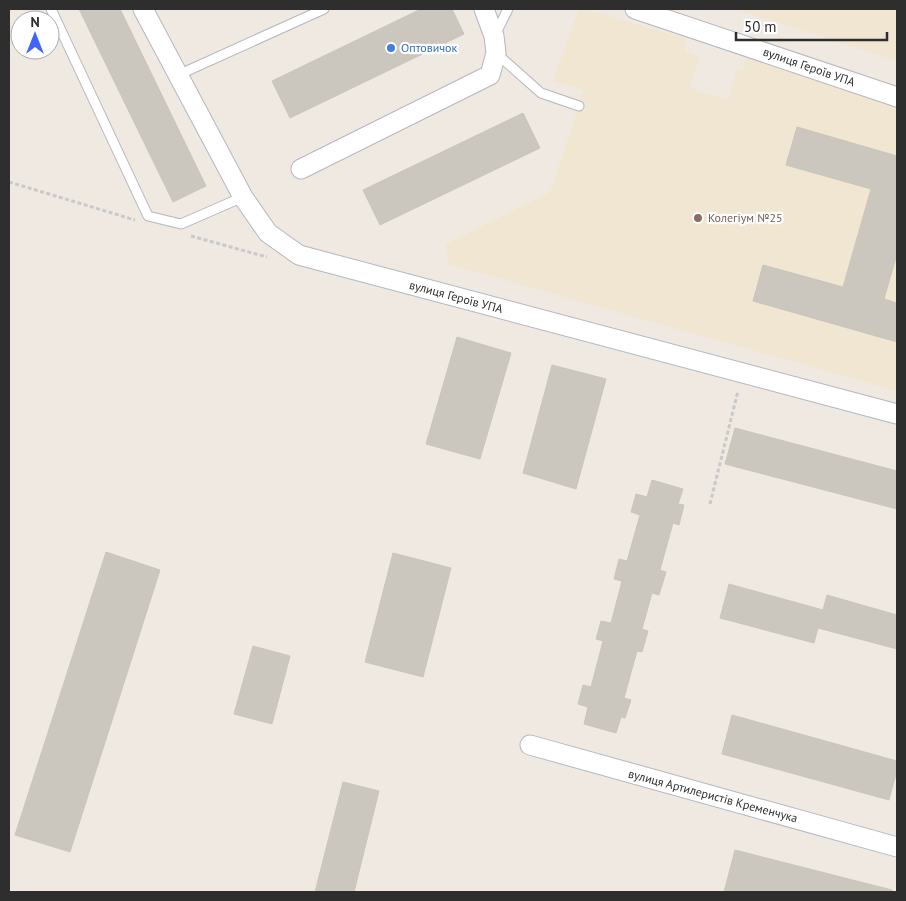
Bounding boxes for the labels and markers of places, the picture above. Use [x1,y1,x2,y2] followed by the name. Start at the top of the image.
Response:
[401,40,457,55] place label: Оптовичок
[385,42,397,54] marker: Оптовичок
[708,210,783,225] place label: Колегіум №25
[692,212,704,224] marker: Колегіум №25

